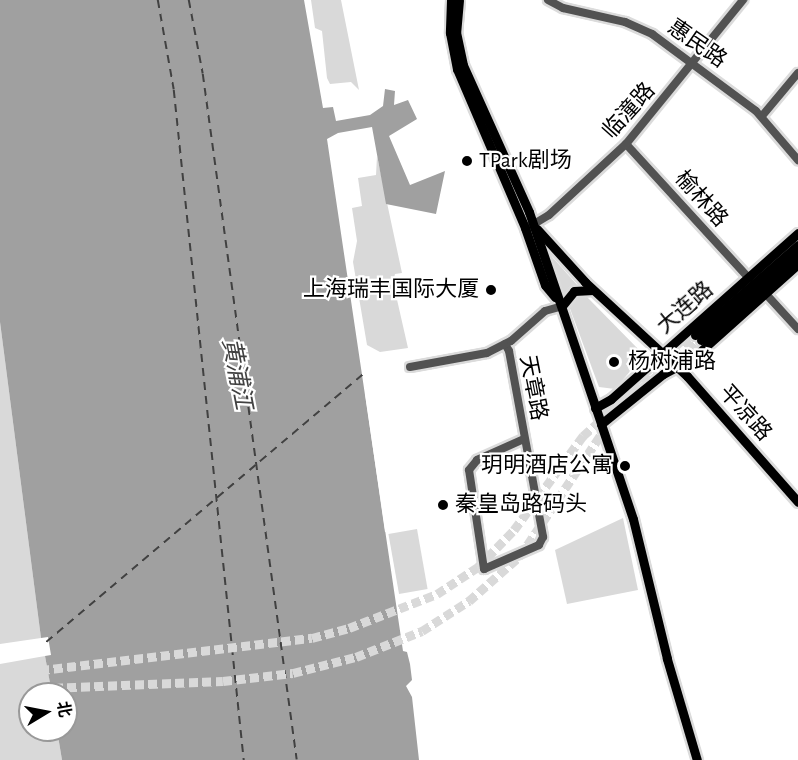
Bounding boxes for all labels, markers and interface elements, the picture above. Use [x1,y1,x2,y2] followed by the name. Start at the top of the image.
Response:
[662,14,732,74] street label: 惠民路
[597,78,661,144] street label: 临潼路
[479,148,572,174] place label: TPark剧场
[460,154,474,168] marker: TPark剧场
[669,166,733,232] street label: 榆林路
[651,276,719,340] street label: 大连路
[303,277,479,303] place label: 上海瑞丰国际大厦
[484,283,498,297] marker: 上海瑞丰国际大厦
[215,336,257,412] water label: 黄浦江
[628,349,716,375] place label: 杨树浦路
[514,353,552,423] street label: 天章路
[605,353,623,371] marker: 杨树浦路
[713,380,777,446] street label: 平凉路
[481,453,613,479] place label: 玥明酒店公寓
[618,459,632,473] marker: 玥明酒店公寓
[455,492,587,518] place label: 秦皇岛路码头
[436,498,450,512] marker: 秦皇岛路码头
[18,682,78,742] north arrow
[54,700,73,718] text: 北

